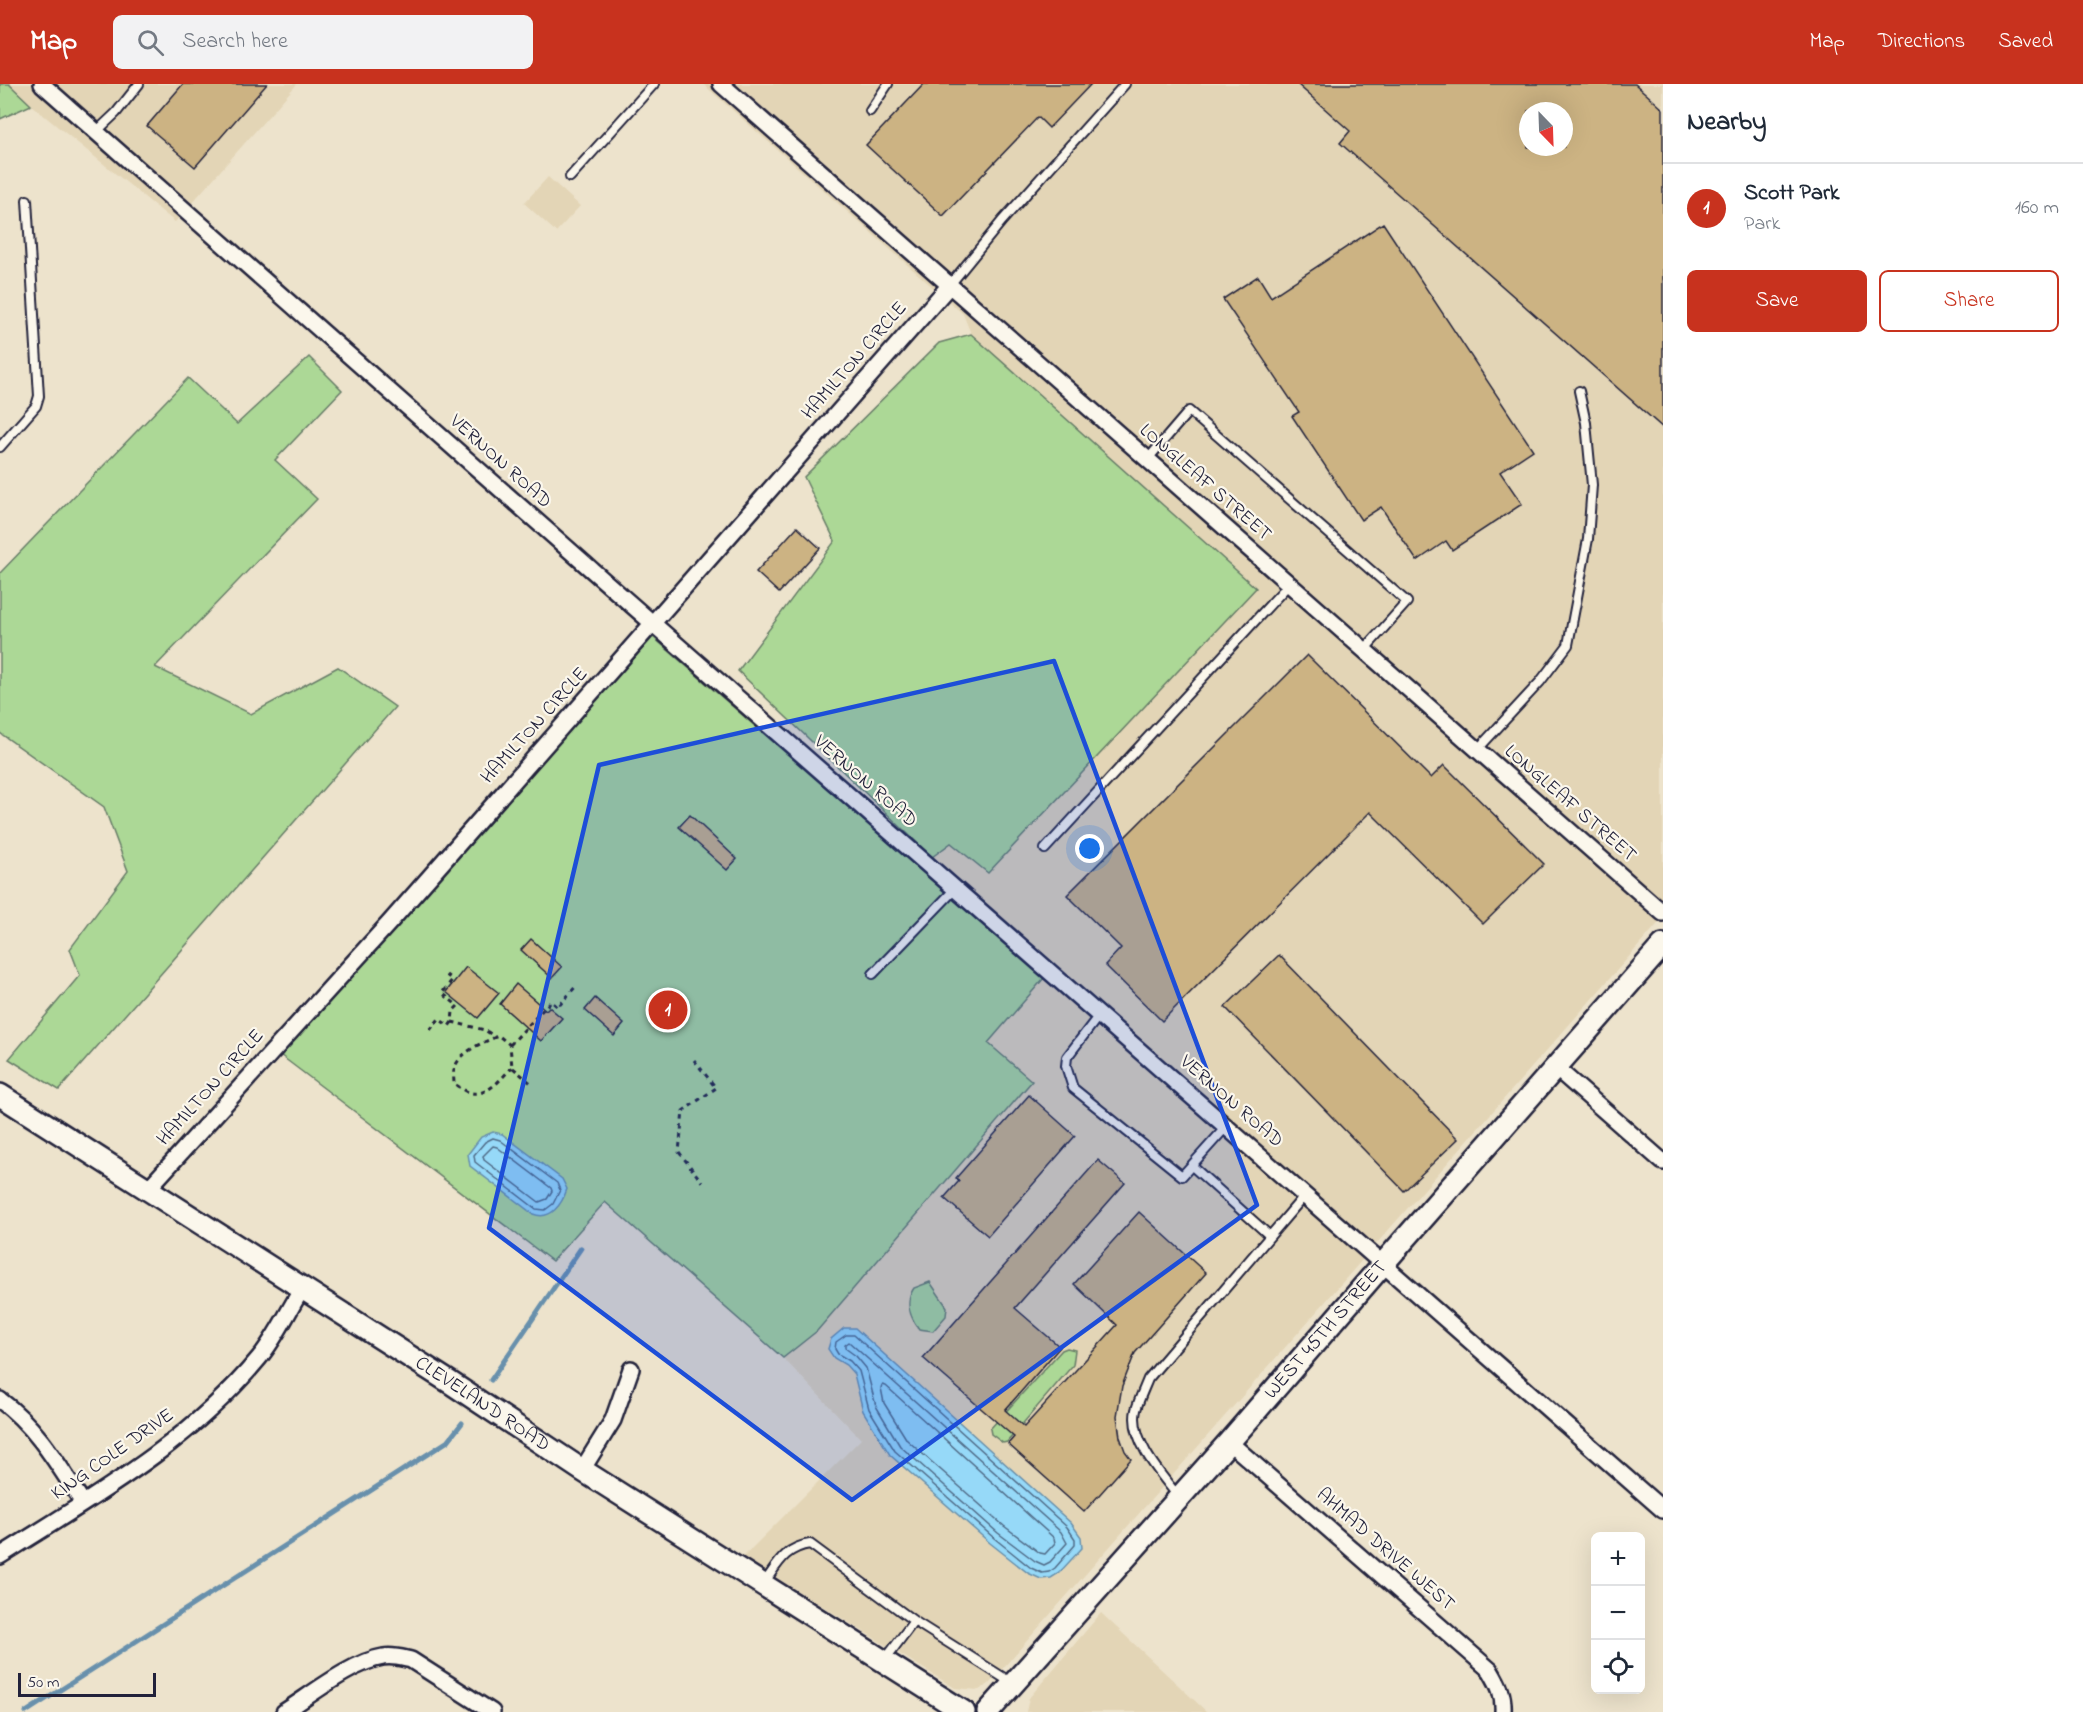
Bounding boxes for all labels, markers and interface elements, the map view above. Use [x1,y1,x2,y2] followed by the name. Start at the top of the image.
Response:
[113,15,533,69] search box
[30,22,77,63] text: Map
[134,26,167,59] icon: search
[182,26,288,58] text: Search here
[1809,27,1845,57] text: Map
[1878,27,1965,57] text: Directions
[1998,27,2053,57] text: Saved
[1519,102,1573,156] north arrow
[1687,104,1766,142] text: Nearby
[1744,178,1839,210] text: Scott Park
[1703,194,1710,223] text: 1
[2015,194,2059,223] text: 160 m
[1744,210,1780,239] text: Park
[1687,270,1867,332] button: Save
[1879,270,2059,332] button: Share
[795,295,915,427] street label: HAMILTON CIRCLE
[442,407,558,516] street label: VERNON ROAD
[1132,417,1278,549] street label: LONGLEAF STREET
[474,661,596,791] street label: HAMILTON CIRCLE
[806,728,923,835] street label: VERNON ROAD
[1497,738,1643,870] street label: LONGLEAF STREET
[1075,834,1104,863] your location
[648,988,688,1032] pin: 1
[150,1023,272,1153] street label: HAMILTON CIRCLE
[1172,1048,1289,1155] street label: VERNON ROAD
[1257,1254,1394,1406] street label: WEST 45TH STREET
[409,1349,556,1459] street label: CLEVELAND ROAD
[46,1402,180,1508] street label: KING COLE DRIVE
[1309,1481,1461,1619] street label: AHMAD DRIVE WEST
[1591,1532,1645,1694] map controls
[1591,1532,1645,1586] button: +
[1591,1586,1645,1640] button: −
[1591,1640,1645,1694] button: locate
[18,1670,156,1698] scale bar
[27,1671,59,1695] text: 50 m

